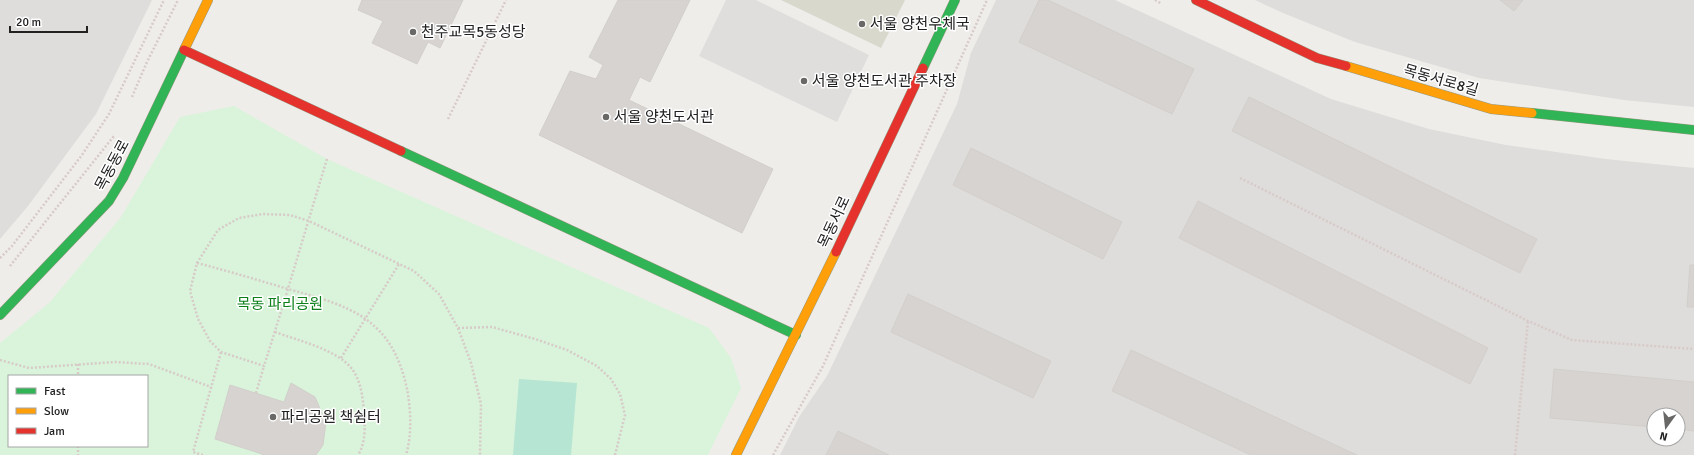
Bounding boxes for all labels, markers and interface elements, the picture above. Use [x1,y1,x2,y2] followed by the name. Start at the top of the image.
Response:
[10,8,87,34] scale bar
[16,15,41,30] text: 20 m
[870,15,970,33] place label: 서울 양천우체국
[857,19,867,29] marker: 서울 양천우체국
[421,23,526,41] place label: 천주교목5동성당
[408,27,418,37] marker: 천주교목5동성당
[1401,61,1481,99] street label: 목동서로8길
[812,72,957,90] place label: 서울 양천도서관 주차장
[799,76,809,86] marker: 서울 양천도서관 주차장
[614,108,714,126] place label: 서울 양천도서관
[601,112,611,122] marker: 서울 양천도서관
[91,136,133,194] street label: 목동동로
[814,193,854,251] street label: 목동서로
[237,295,323,313] park label: 목동 파리공원
[8,375,148,447] legend
[44,384,65,399] text: Fast
[44,404,69,419] text: Slow
[1646,407,1686,447] north arrow
[281,408,381,426] place label: 파리공원 책쉼터
[268,412,278,422] marker: 파리공원 책쉼터
[44,424,65,439] text: Jam
[1658,429,1669,443] text: N

